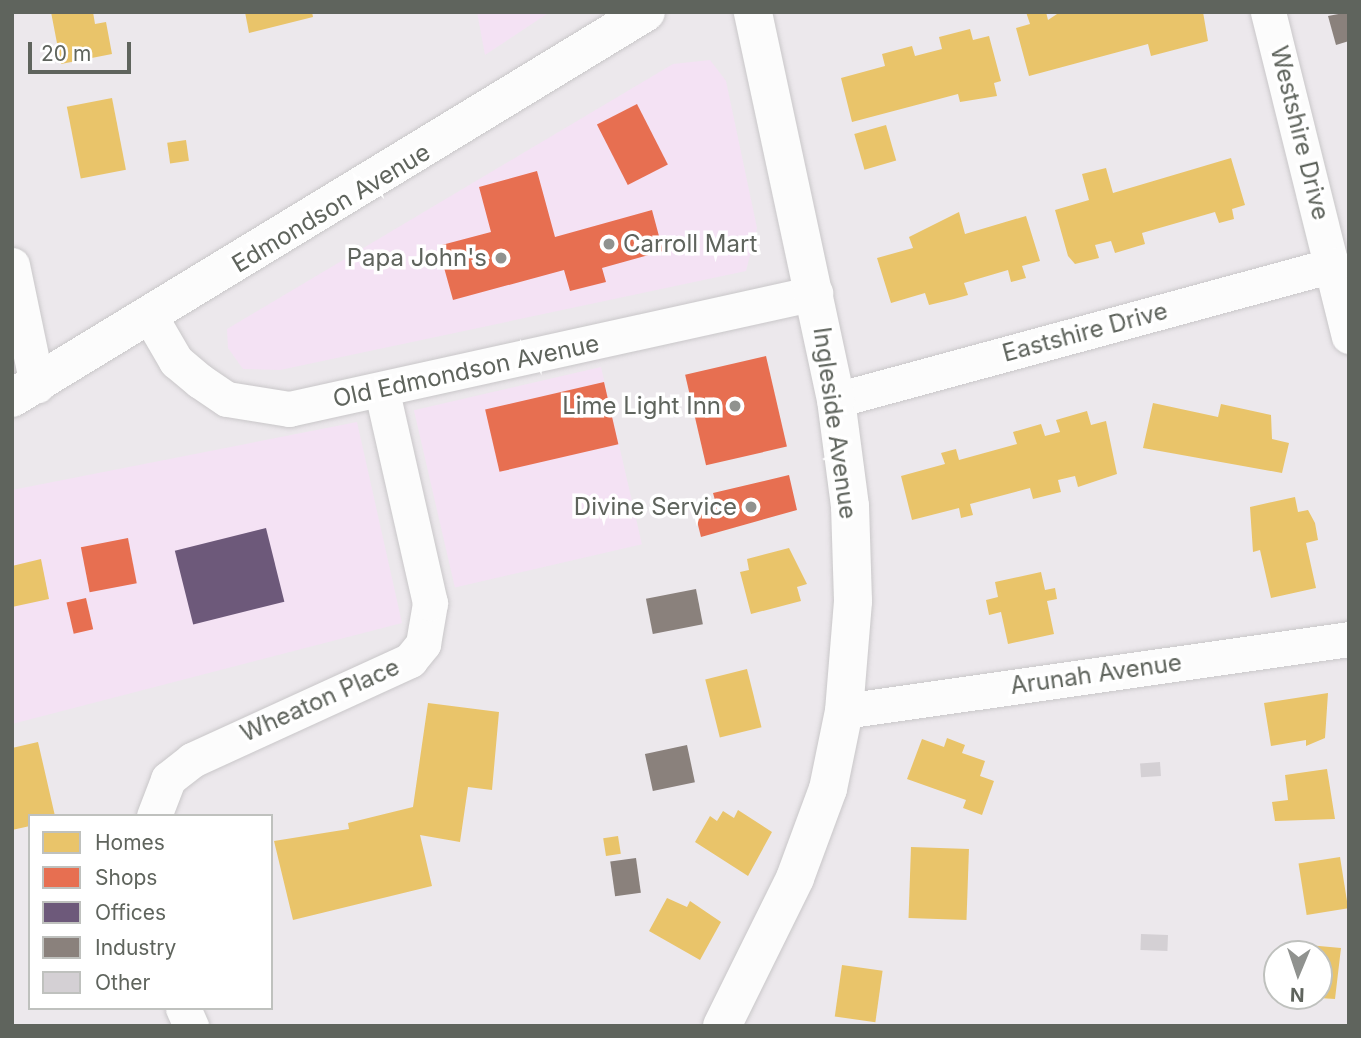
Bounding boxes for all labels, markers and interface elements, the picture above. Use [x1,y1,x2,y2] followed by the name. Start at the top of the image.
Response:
[32,28,135,72] scale bar
[41,41,91,66] text: 20 m
[1264,43,1336,223] street label: Westshire Drive
[227,138,435,278] street label: Edmondson Avenue
[623,230,757,258] place label: Carroll Mart
[601,236,617,252] marker: Carroll Mart
[347,244,487,272] place label: Papa John's
[493,250,509,266] marker: Papa John's
[999,296,1171,368] street label: Eastshire Drive
[807,325,863,521] street label: Ingleside Avenue
[330,329,602,413] street label: Old Edmondson Avenue
[562,392,721,420] place label: Lime Light Inn
[727,398,743,414] marker: Lime Light Inn
[574,493,737,521] place label: Divine Service
[743,499,759,515] marker: Divine Service
[1008,648,1184,700] street label: Arunah Avenue
[236,652,404,748] street label: Wheaton Place
[28,814,273,1010] legend
[95,830,165,855] text: Homes
[95,865,157,890] text: Shops
[95,900,166,925] text: Offices
[95,935,176,960] text: Industry
[1263,940,1333,1010] north arrow
[95,970,151,995] text: Other
[1290,983,1305,1006] text: N

